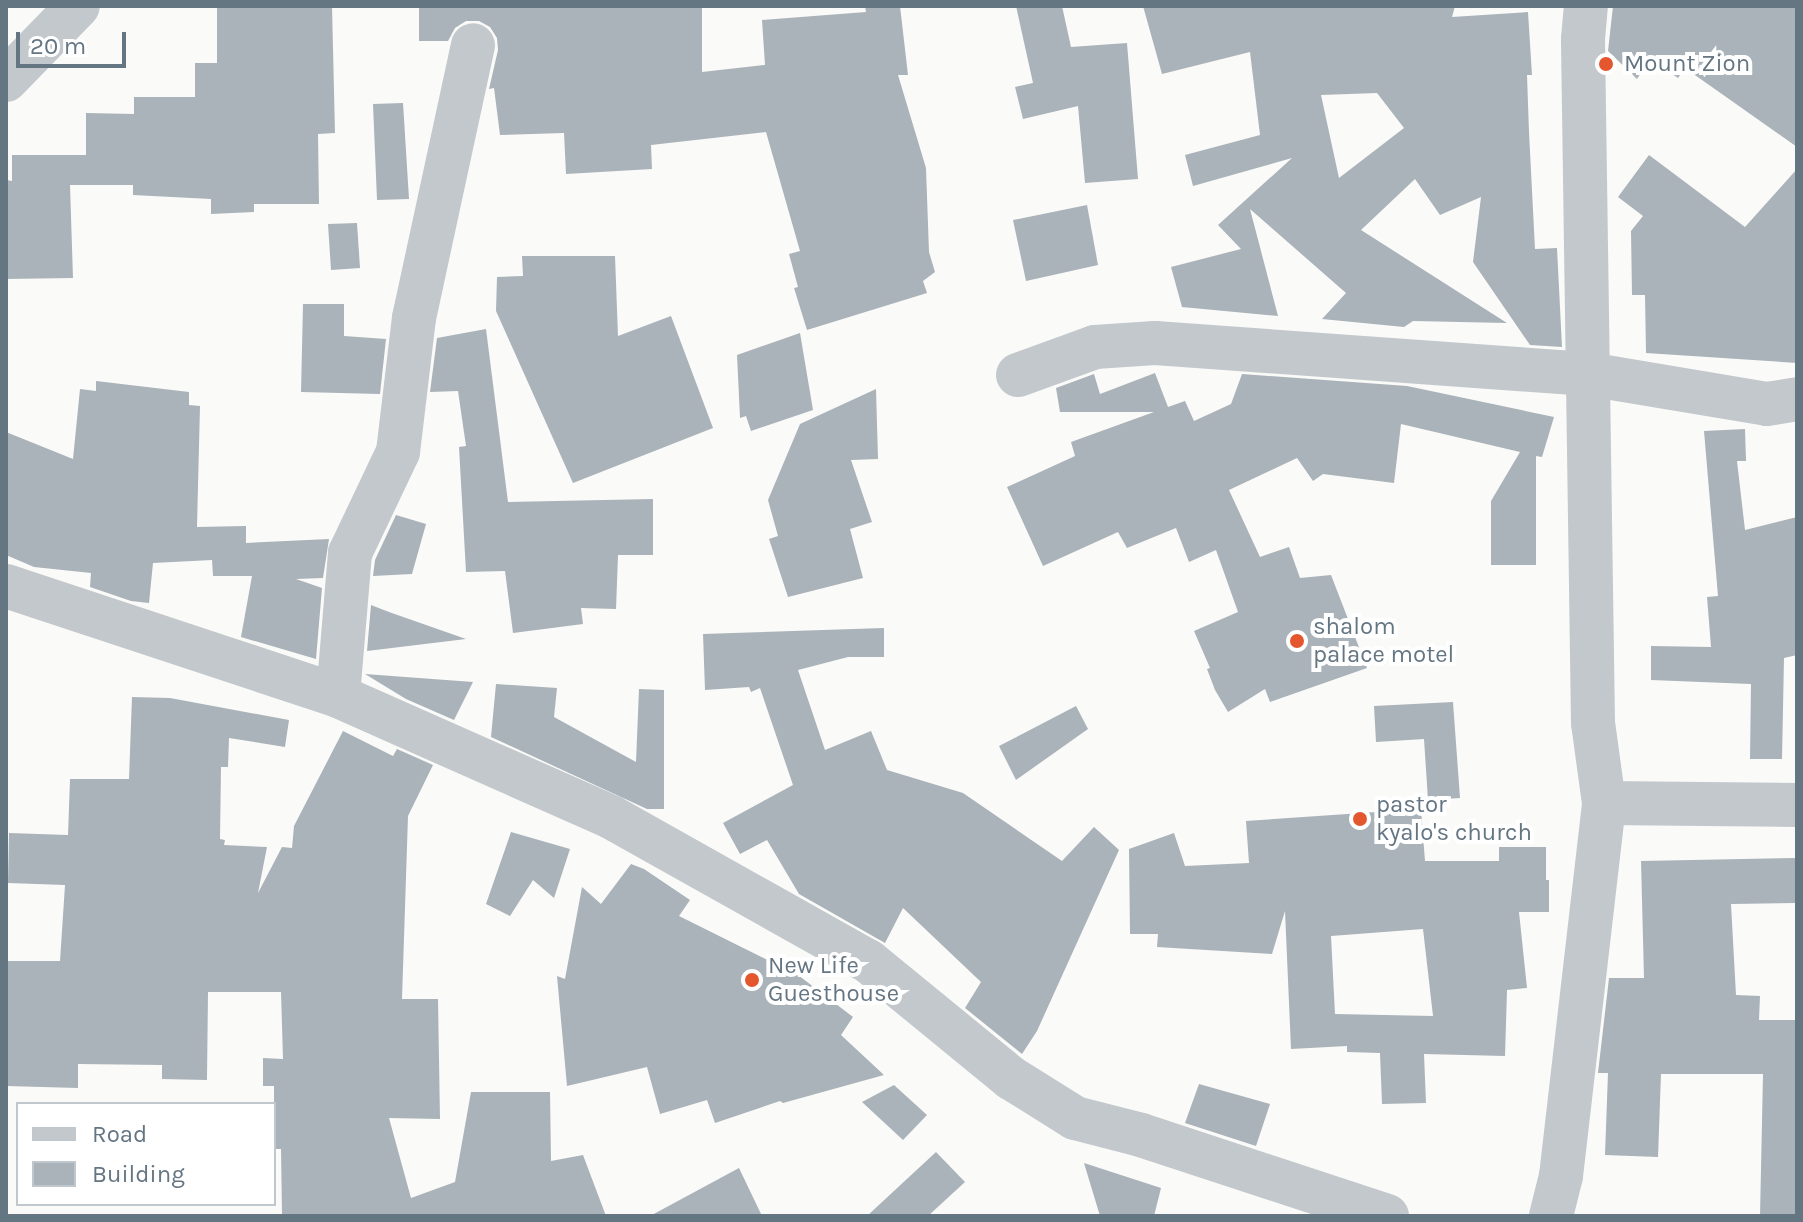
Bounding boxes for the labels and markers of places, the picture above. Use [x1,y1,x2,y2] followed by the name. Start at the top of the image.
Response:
[1624,50,1750,78] place label: Mount Zion
[1595,53,1617,75] marker: Mount Zion
[1313,613,1454,669] place label: shalom palace motel
[1288,632,1306,650] marker: shalom palace motel
[1376,791,1532,847] place label: pastor kyalo's church
[1351,810,1369,828] marker: pastor kyalo's church
[768,952,899,1008] place label: New Life Guesthouse
[743,971,761,989] marker: New Life Guesthouse

